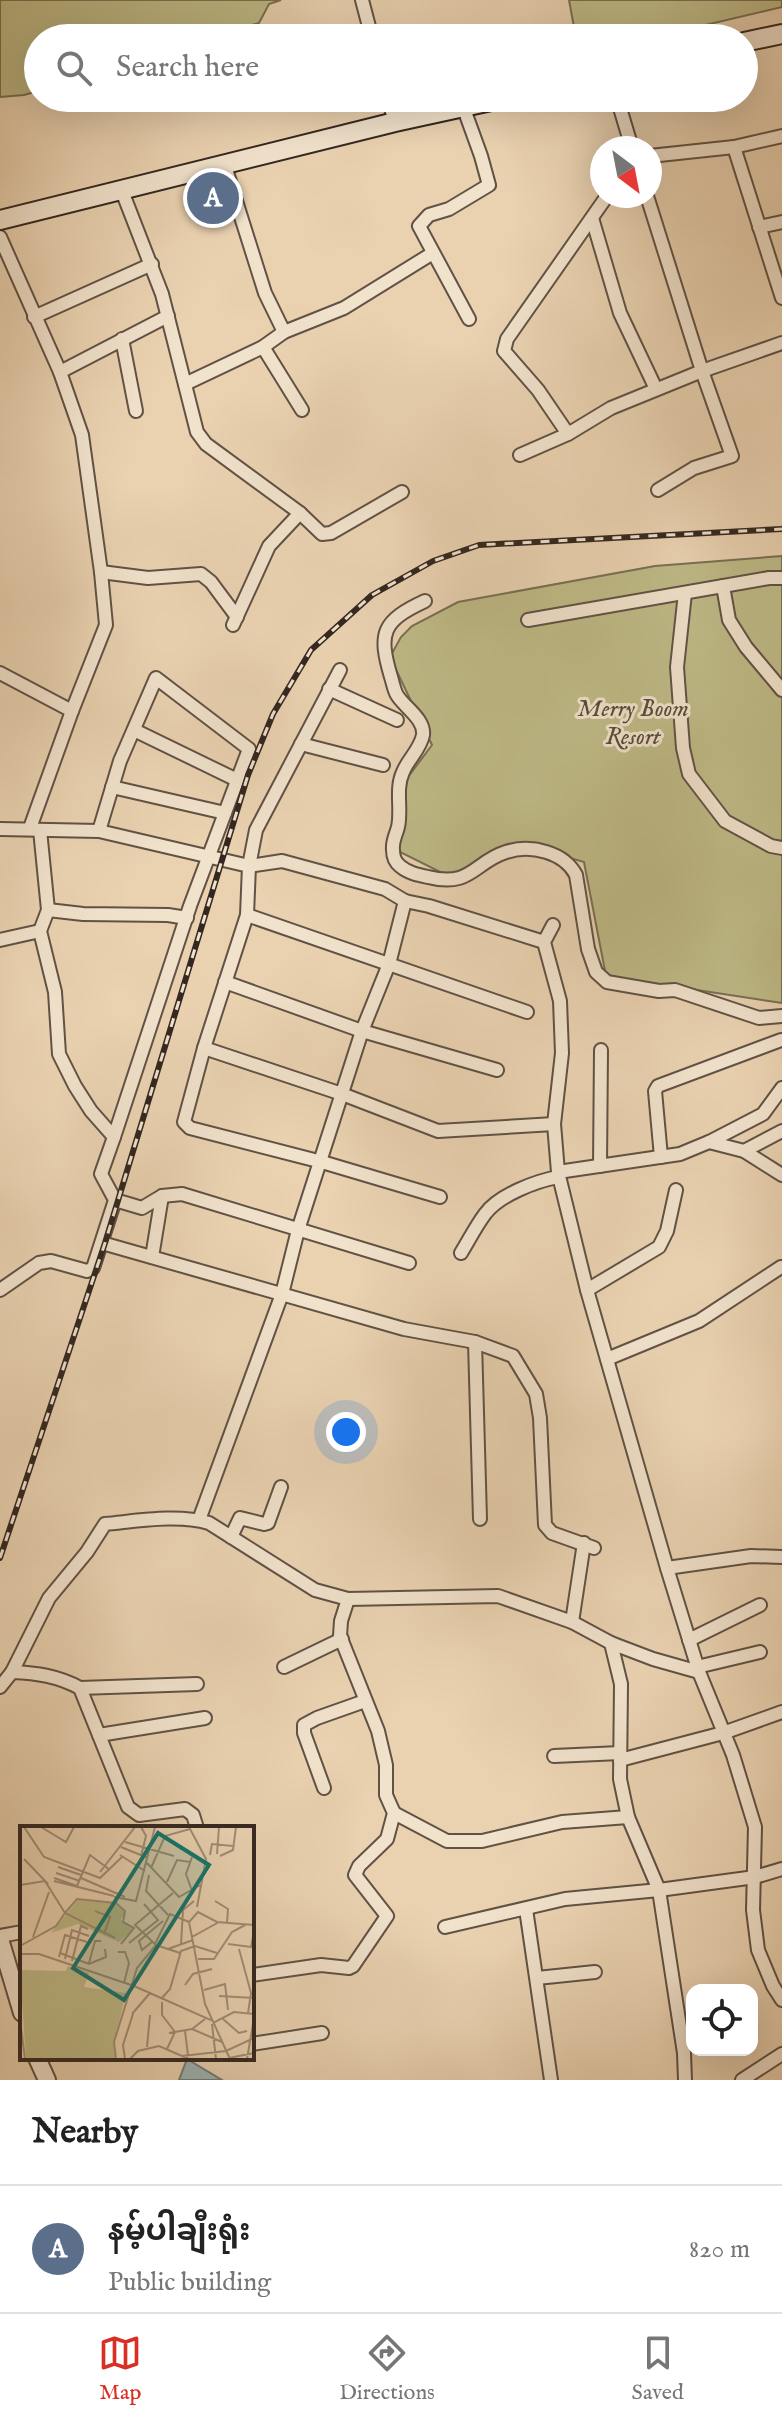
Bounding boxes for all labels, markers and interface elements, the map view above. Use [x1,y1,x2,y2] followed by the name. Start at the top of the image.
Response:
[24,24,758,112] search box
[52,46,96,90] icon: search
[116,49,259,87] text: Search here
[590,136,662,208] north arrow
[187,168,239,228] pin: A
[577,694,689,753] park label: Merry Boom Resort
[326,1412,366,1452] your location
[20,1826,254,2060] inset map
[686,1984,758,2056] map controls
[686,1984,758,2056] button: locate
[32,2111,138,2154] text: Nearby
[108,2213,250,2251] text: နမ့်ပါချီးရုံး
[49,2233,67,2266] text: A
[689,2233,750,2266] text: 820 m
[108,2266,271,2299] text: Public building
[98,2331,142,2407] tab: Map
[339,2331,435,2407] tab: Directions
[632,2331,684,2407] tab: Saved

